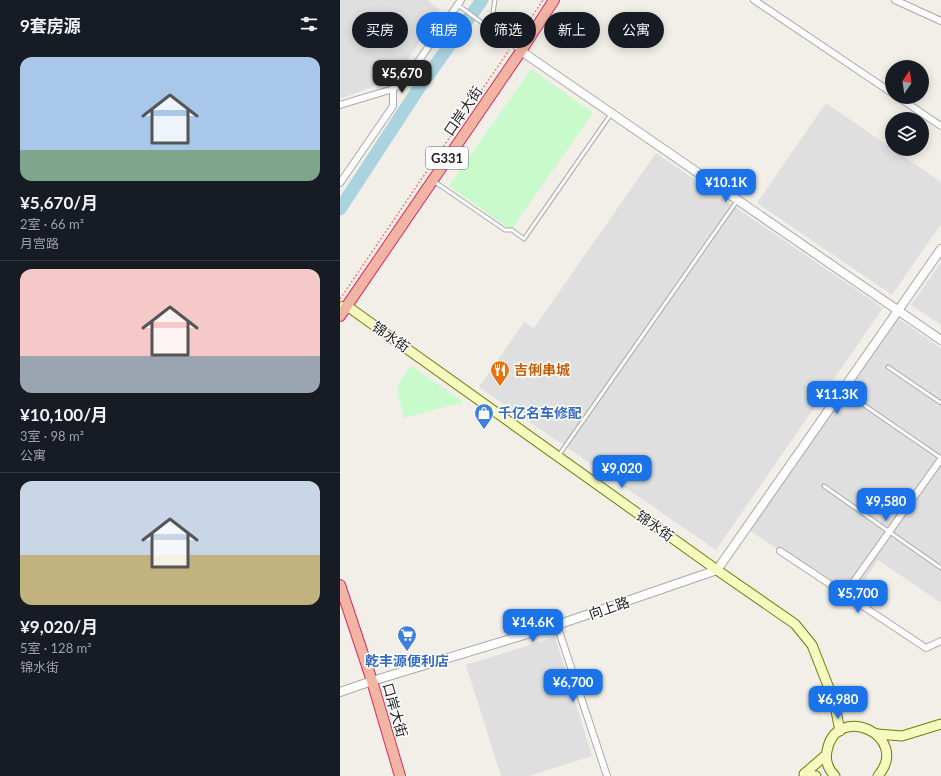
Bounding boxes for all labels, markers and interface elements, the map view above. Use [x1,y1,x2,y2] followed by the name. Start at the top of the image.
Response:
[352,12,408,48] chip: 买房
[416,12,472,48] chip: 租房
[480,12,536,48] chip: 筛选
[544,12,600,48] chip: 新上
[608,12,664,48] chip: 公寓
[298,13,320,35] icon: filters
[20,15,81,36] text: 9套房源
[369,60,435,94] pin: ¥5,670
[885,60,929,104] north arrow
[885,60,929,156] map controls
[382,65,422,81] text: ¥5,670
[134,83,206,155] icon: home
[440,83,485,139] street label: 口岸大街
[885,112,929,156] button: layers
[426,147,468,169] road number: G331
[693,169,759,203] pin: ¥10.1K
[705,174,747,190] text: ¥10.1K
[20,192,98,213] text: ¥5,670/月
[20,216,84,232] text: 2室 · 66 m²
[20,235,59,251] text: 月宫路
[134,295,206,367] icon: home
[369,318,413,356] street label: 锦水街
[489,359,511,387] restaurant icon: 吉俐串城
[514,361,570,378] place label: 吉俐串城
[804,381,870,415] pin: ¥11.3K
[816,386,858,402] text: ¥11.3K
[473,402,495,430] shop icon: 千亿名车修配
[20,404,108,425] text: ¥10,100/月
[498,404,582,421] place label: 千亿名车修配
[20,428,84,444] text: 3室 · 98 m²
[20,447,46,463] text: 公寓
[589,455,655,489] pin: ¥9,020
[602,460,642,476] text: ¥9,020
[853,488,919,522] pin: ¥9,580
[866,493,906,509] text: ¥9,580
[134,507,206,579] icon: home
[633,507,677,545] street label: 锦水街
[825,580,891,614] pin: ¥5,700
[838,585,878,601] text: ¥5,700
[586,593,631,622] street label: 向上路
[500,609,566,643] pin: ¥14.6K
[512,614,554,630] text: ¥14.6K
[20,616,98,637] text: ¥9,020/月
[396,624,418,652] supermarket icon: 乾丰源便利店
[20,640,92,656] text: 5室 · 128 m²
[365,652,449,669] place label: 乾丰源便利店
[20,659,59,675] text: 锦水街
[540,669,606,703] pin: ¥6,700
[553,674,593,690] text: ¥6,700
[380,681,411,739] street label: 口岸大街
[805,686,871,720] pin: ¥6,980
[818,691,858,707] text: ¥6,980

